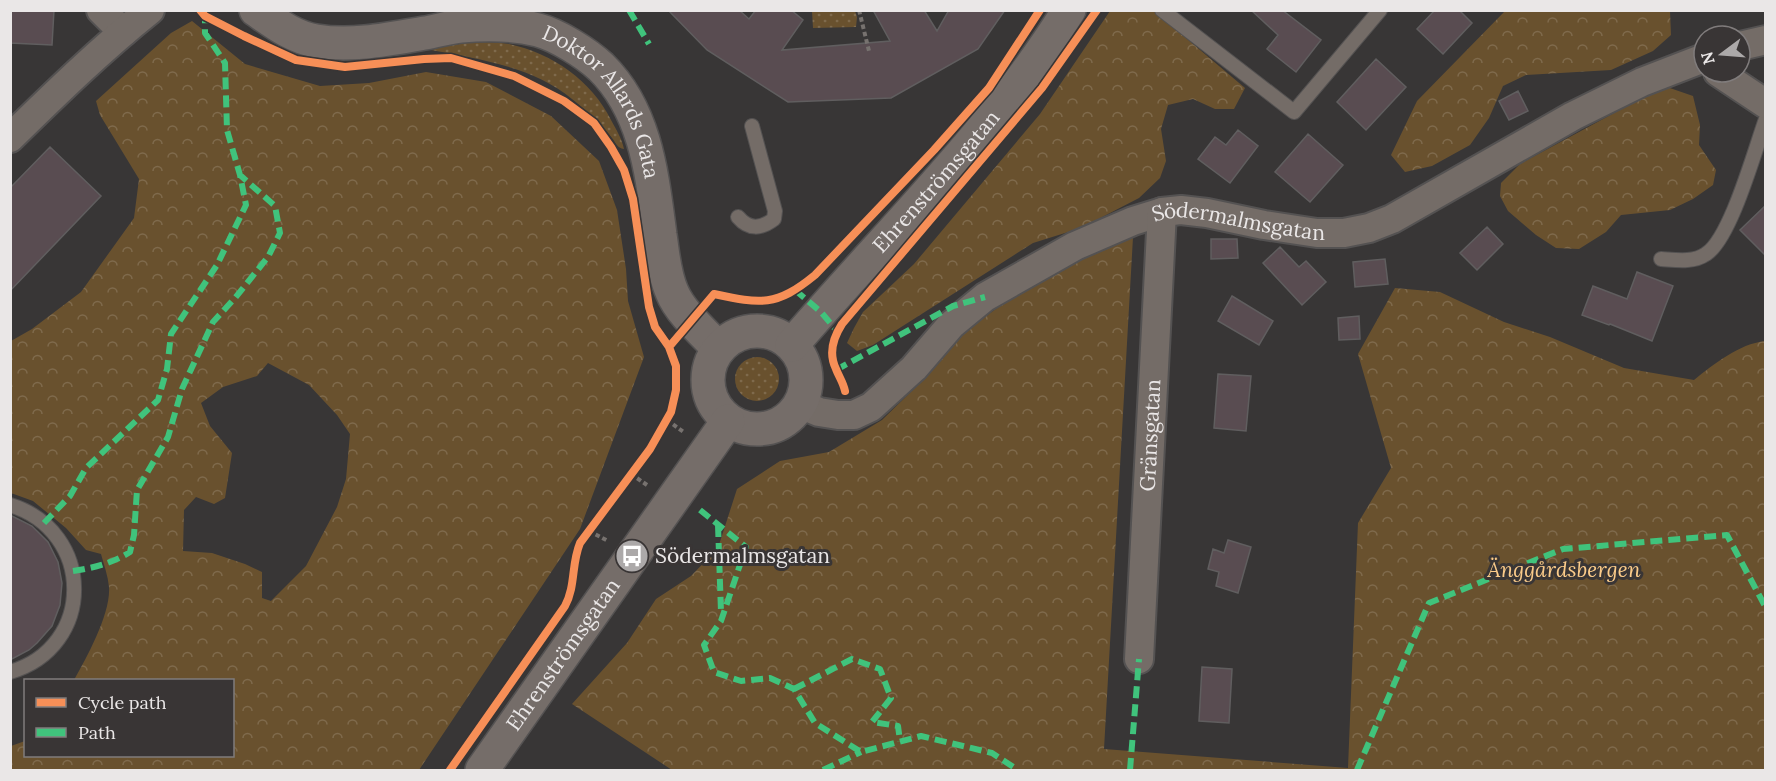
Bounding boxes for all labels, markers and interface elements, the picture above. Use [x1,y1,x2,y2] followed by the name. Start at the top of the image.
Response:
[538,19,666,181] street label: Doktor Allards Gata
[1692,24,1752,84] north arrow
[1696,49,1719,67] text: N
[867,104,1006,258] street label: Ehrenströmsgatan
[1148,196,1325,246] street label: Södermalmsgatan
[1134,378,1166,492] street label: Gränsgatan
[614,538,650,574] bus stop icon: Södermalmsgatan
[655,542,830,569] place label: Södermalmsgatan
[1486,556,1641,583] park label: Änggårdsbergen
[500,573,626,736] street label: Ehrenströmsgatan
[24,679,234,757] legend
[78,691,167,714] text: Cycle path
[78,721,116,744] text: Path

